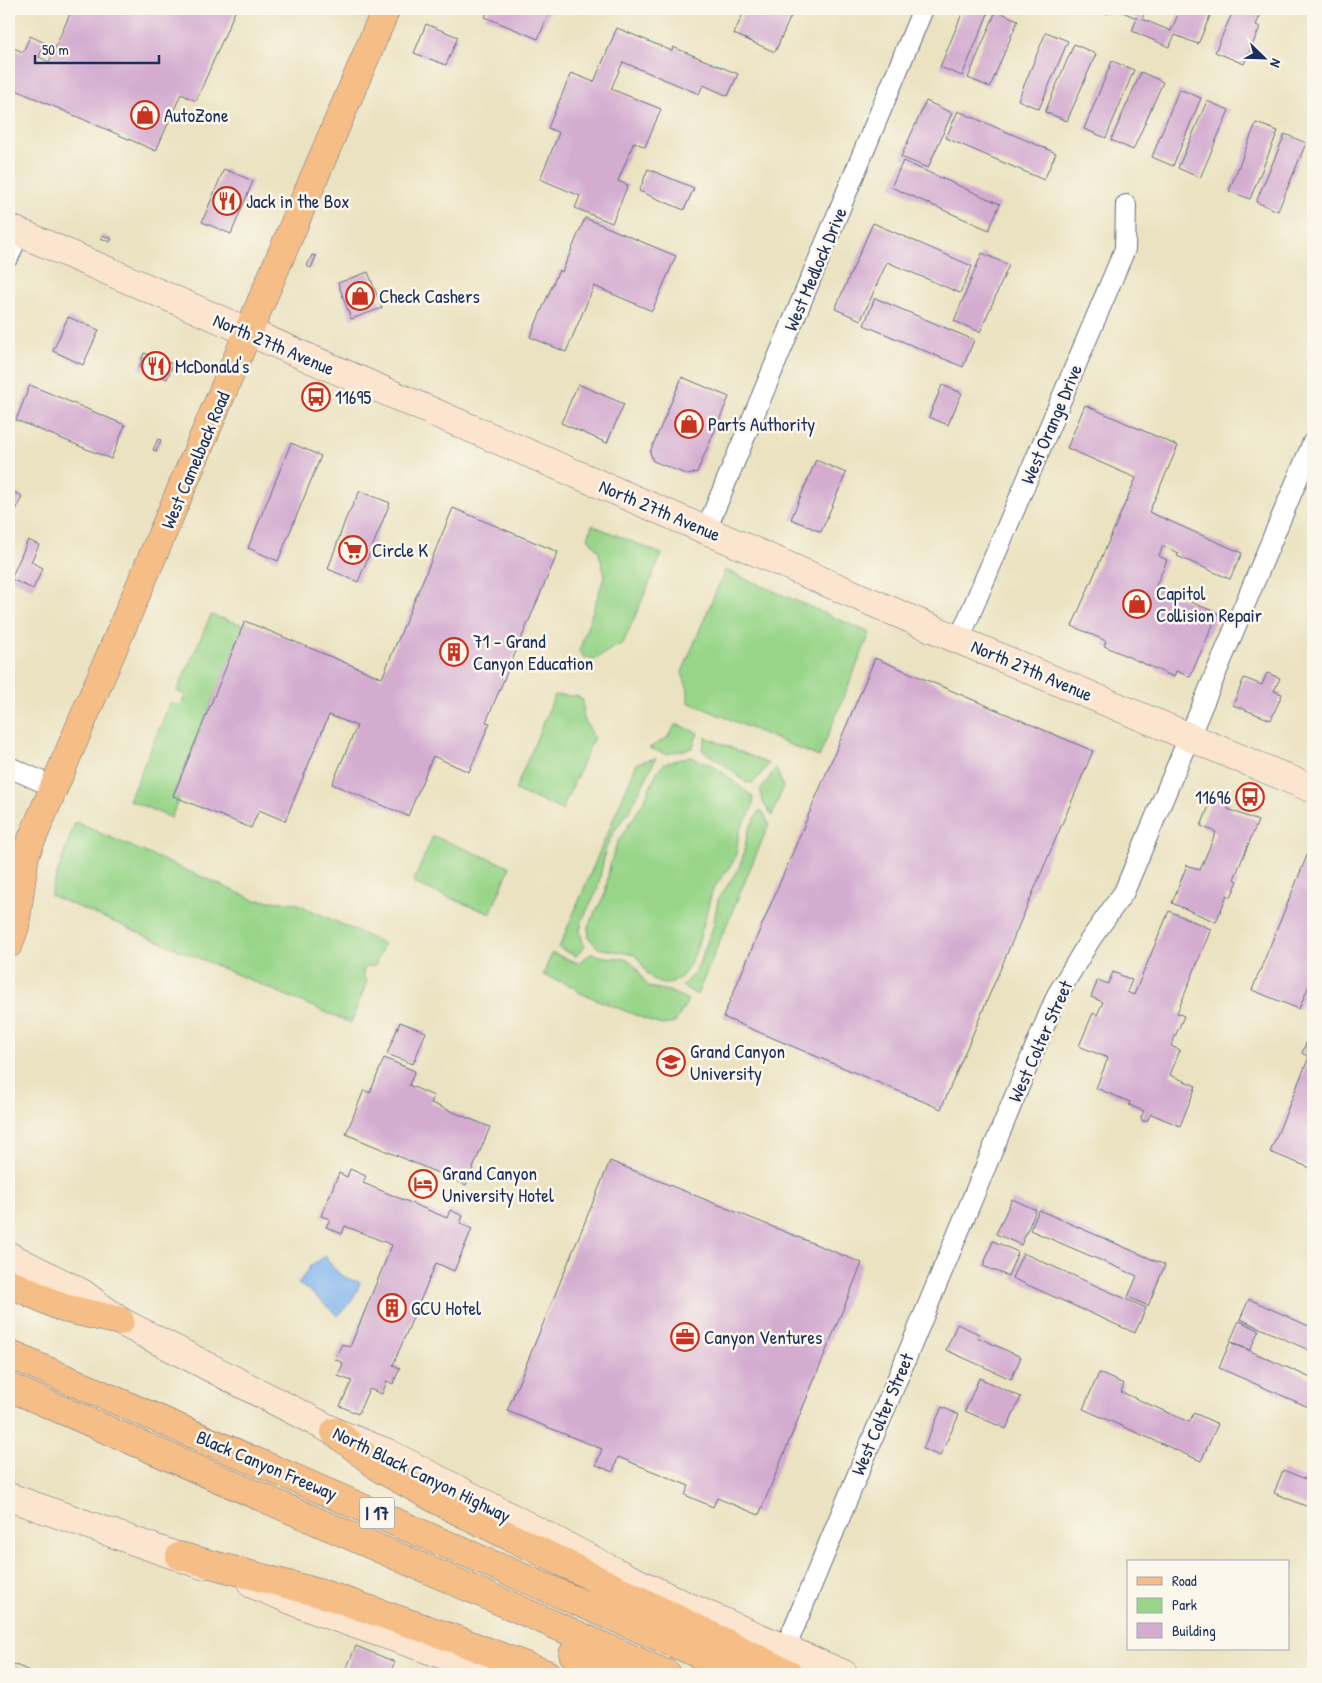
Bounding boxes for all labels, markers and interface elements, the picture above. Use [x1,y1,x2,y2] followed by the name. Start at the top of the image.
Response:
[35,32,159,64] scale bar
[1240,32,1290,82] north arrow
[42,39,69,60] text: 50 m
[1266,56,1287,71] text: N
[130,100,160,130] shop icon: AutoZone
[164,102,229,128] place label: AutoZone
[212,186,242,216] restaurant icon: Jack in the Box
[246,188,350,214] place label: Jack in the Box
[777,203,853,335] street label: West Medlock Drive
[345,281,375,311] shop icon: Check Cashers
[379,283,480,309] place label: Check Cashers
[209,307,339,381] street label: North 27th Avenue
[141,351,171,381] restaurant icon: McDonald's
[175,353,249,379] place label: McDonald's
[1014,360,1088,488] street label: West Orange Drive
[301,382,331,412] bus stop icon: 11695
[335,384,371,410] place label: 11695
[154,387,236,533] street label: West Camelback Road
[674,409,704,439] shop icon: Parts Authority
[708,411,815,437] place label: Parts Authority
[595,473,725,547] street label: North 27th Avenue
[338,535,368,565] supermarket icon: Circle K
[372,537,428,563] place label: Circle K
[1156,580,1263,628] place label: Capitol Collision Repair
[1122,589,1152,619] shop icon: Capitol Collision Repair
[473,628,593,676] place label: 71 - Grand Canyon Education
[967,633,1097,707] street label: North 27th Avenue
[439,637,469,667] building icon: 71 - Grand Canyon Education
[1235,782,1265,812] bus stop icon: 11696
[1195,784,1231,810] place label: 11696
[1002,976,1079,1106] street label: West Colter Street
[690,1038,785,1086] place label: Grand Canyon University
[656,1047,686,1077] school or university icon: Grand Canyon University
[442,1160,555,1208] place label: Grand Canyon University Hotel
[408,1169,438,1199] hotel icon: Grand Canyon University Hotel
[377,1293,407,1323] building icon: GCU Hotel
[411,1295,482,1321] place label: GCU Hotel
[670,1322,700,1352] office icon: Canyon Ventures
[704,1324,822,1350] place label: Canyon Ventures
[845,1348,920,1479] street label: West Colter Street
[329,1420,515,1528] street label: North Black Canyon Highway
[193,1424,341,1506] street label: Black Canyon Freeway
[360,1498,394,1529] road number: I 17
[1127,1560,1290,1650] legend
[1172,1570,1197,1591] text: Road
[1172,1594,1197,1615] text: Park
[1172,1620,1216,1641] text: Building

